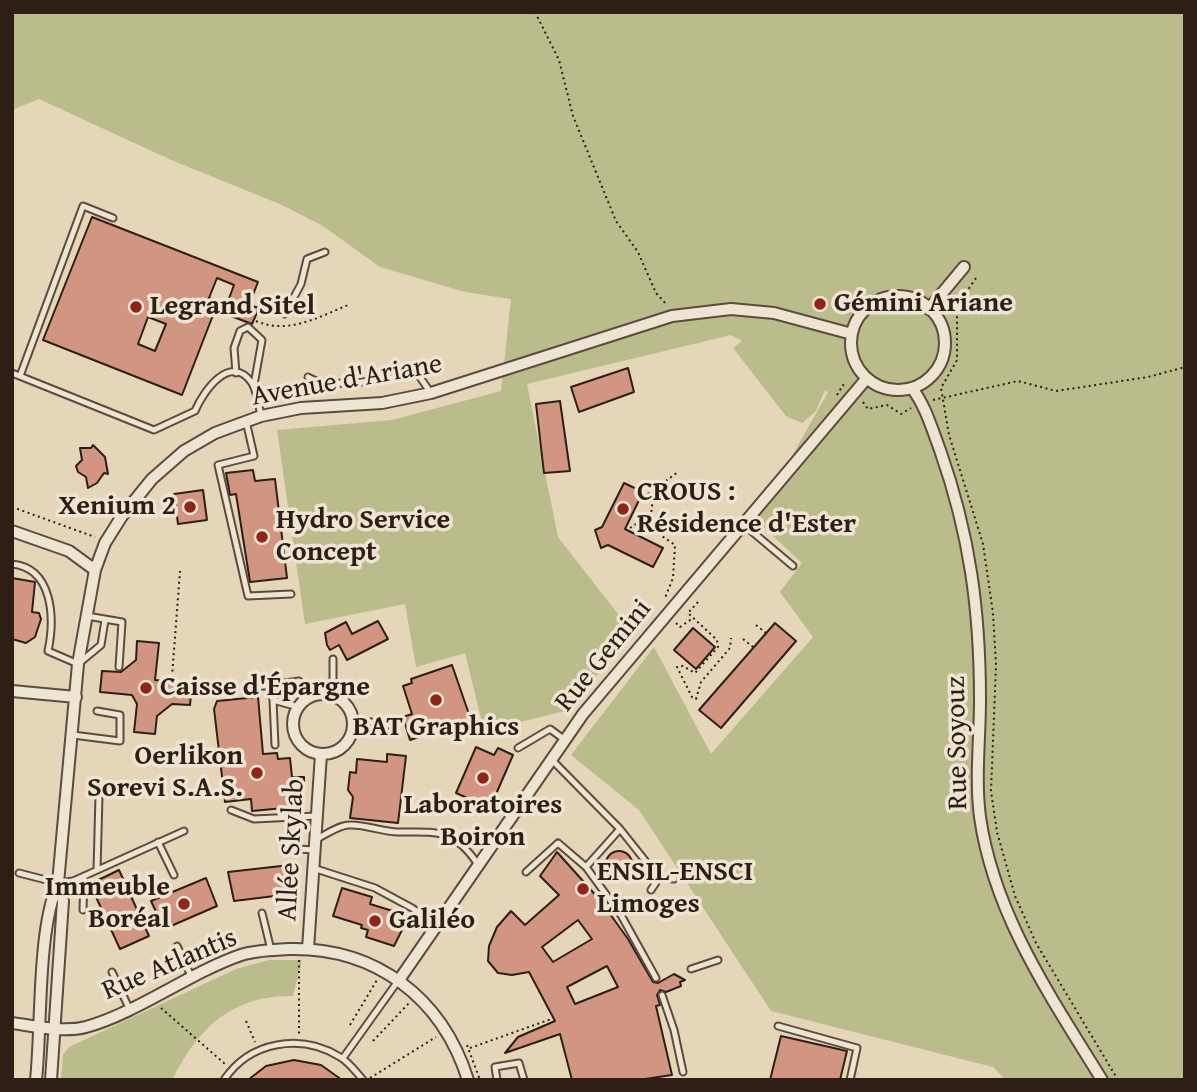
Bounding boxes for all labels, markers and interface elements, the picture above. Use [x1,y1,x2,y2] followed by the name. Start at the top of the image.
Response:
[834,287,1013,321] place label: Gémini Ariane
[150,290,315,324] place label: Legrand Sitel
[812,296,828,312] marker: Gémini Ariane
[128,299,144,315] marker: Legrand Sitel
[249,348,445,414] street label: Avenue d'Ariane
[637,476,856,542] place label: CROUS : Résidence d'Ester
[59,490,176,524] place label: Xenium 2
[182,499,198,515] marker: Xenium 2
[615,501,631,517] marker: CROUS : Résidence d'Ester
[276,504,450,570] place label: Hydro Service Concept
[254,529,270,545] marker: Hydro Service Concept
[549,593,659,719] street label: Rue Gemini
[160,671,370,705] place label: Caisse d'Épargne
[940,676,976,810] street label: Rue Soyouz
[138,680,154,696] marker: Caisse d'Épargne
[428,692,444,708] marker: BAT Graphics
[353,711,519,745] place label: BAT Graphics
[87,740,243,806] place label: Oerlikon Sorevi S.A.S.
[249,765,265,781] marker: Oerlikon Sorevi S.A.S.
[475,770,491,786] marker: Laboratoires Boiron
[271,778,313,922] street label: Allée Skylab
[404,789,562,855] place label: Laboratoires Boiron
[597,856,753,922] place label: ENSIL-ENSCI Limoges
[45,871,170,937] place label: Immeuble Boréal
[575,881,591,897] marker: ENSIL-ENSCI Limoges
[176,896,192,912] marker: Immeuble Boréal
[389,904,475,938] place label: Galiléo
[367,913,383,929] marker: Galiléo
[98,922,242,1008] street label: Rue Atlantis

